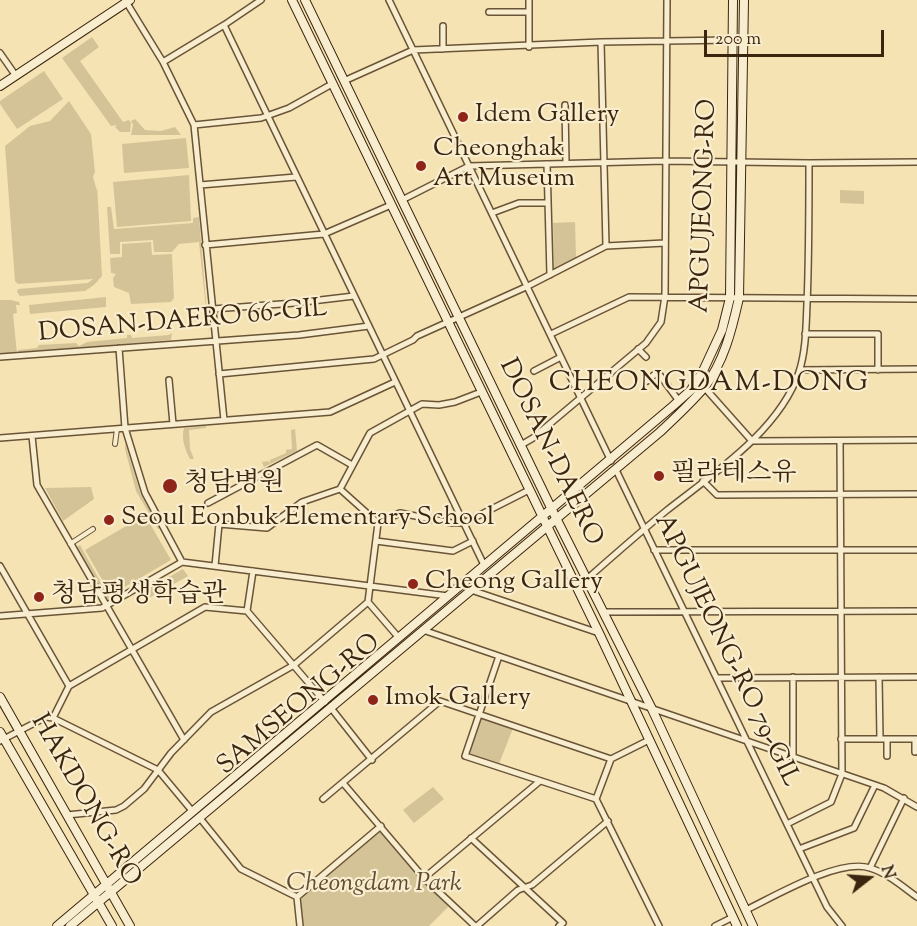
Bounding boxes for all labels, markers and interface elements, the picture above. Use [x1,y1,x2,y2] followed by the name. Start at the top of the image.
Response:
[707,18,887,56] scale bar
[715,27,761,53] text: 200 m
[687,98,725,314] street label: APGUJEONG-RO
[475,101,619,133] place label: Idem Gallery
[456,110,470,124] marker: Idem Gallery
[433,135,575,196] place label: Cheonghak Art Museum
[414,159,428,173] marker: Cheonghak Art Museum
[37,295,329,351] street label: DOSAN-DAERO 66-GIL
[490,354,608,552] street label: DOSAN-DAERO
[549,368,869,402] district label: CHEONGDAM-DONG
[671,460,797,492] place label: 필라테스유
[652,469,666,483] marker: 필라테스유
[184,470,284,502] place label: 청담병원
[161,477,179,495] marker: 청담병원
[121,504,494,536] place label: Seoul Eonbuk Elementary School
[645,510,805,792] street label: APGUJEONG-RO 79-GIL
[102,513,116,527] marker: Seoul Eonbuk Elementary School
[425,568,603,600] place label: Cheong Gallery
[406,577,420,591] marker: Cheong Gallery
[51,581,227,613] place label: 청담평생학습관
[32,590,46,604] marker: 청담평생학습관
[212,629,388,783] street label: SAMSEONG-RO
[385,684,531,716] place label: Imok Gallery
[366,693,380,707] marker: Imok Gallery
[22,709,146,893] street label: HAKDONG-RO
[839,848,899,908] north arrow
[874,863,900,882] text: N
[286,870,462,902] park label: Cheongdam Park

